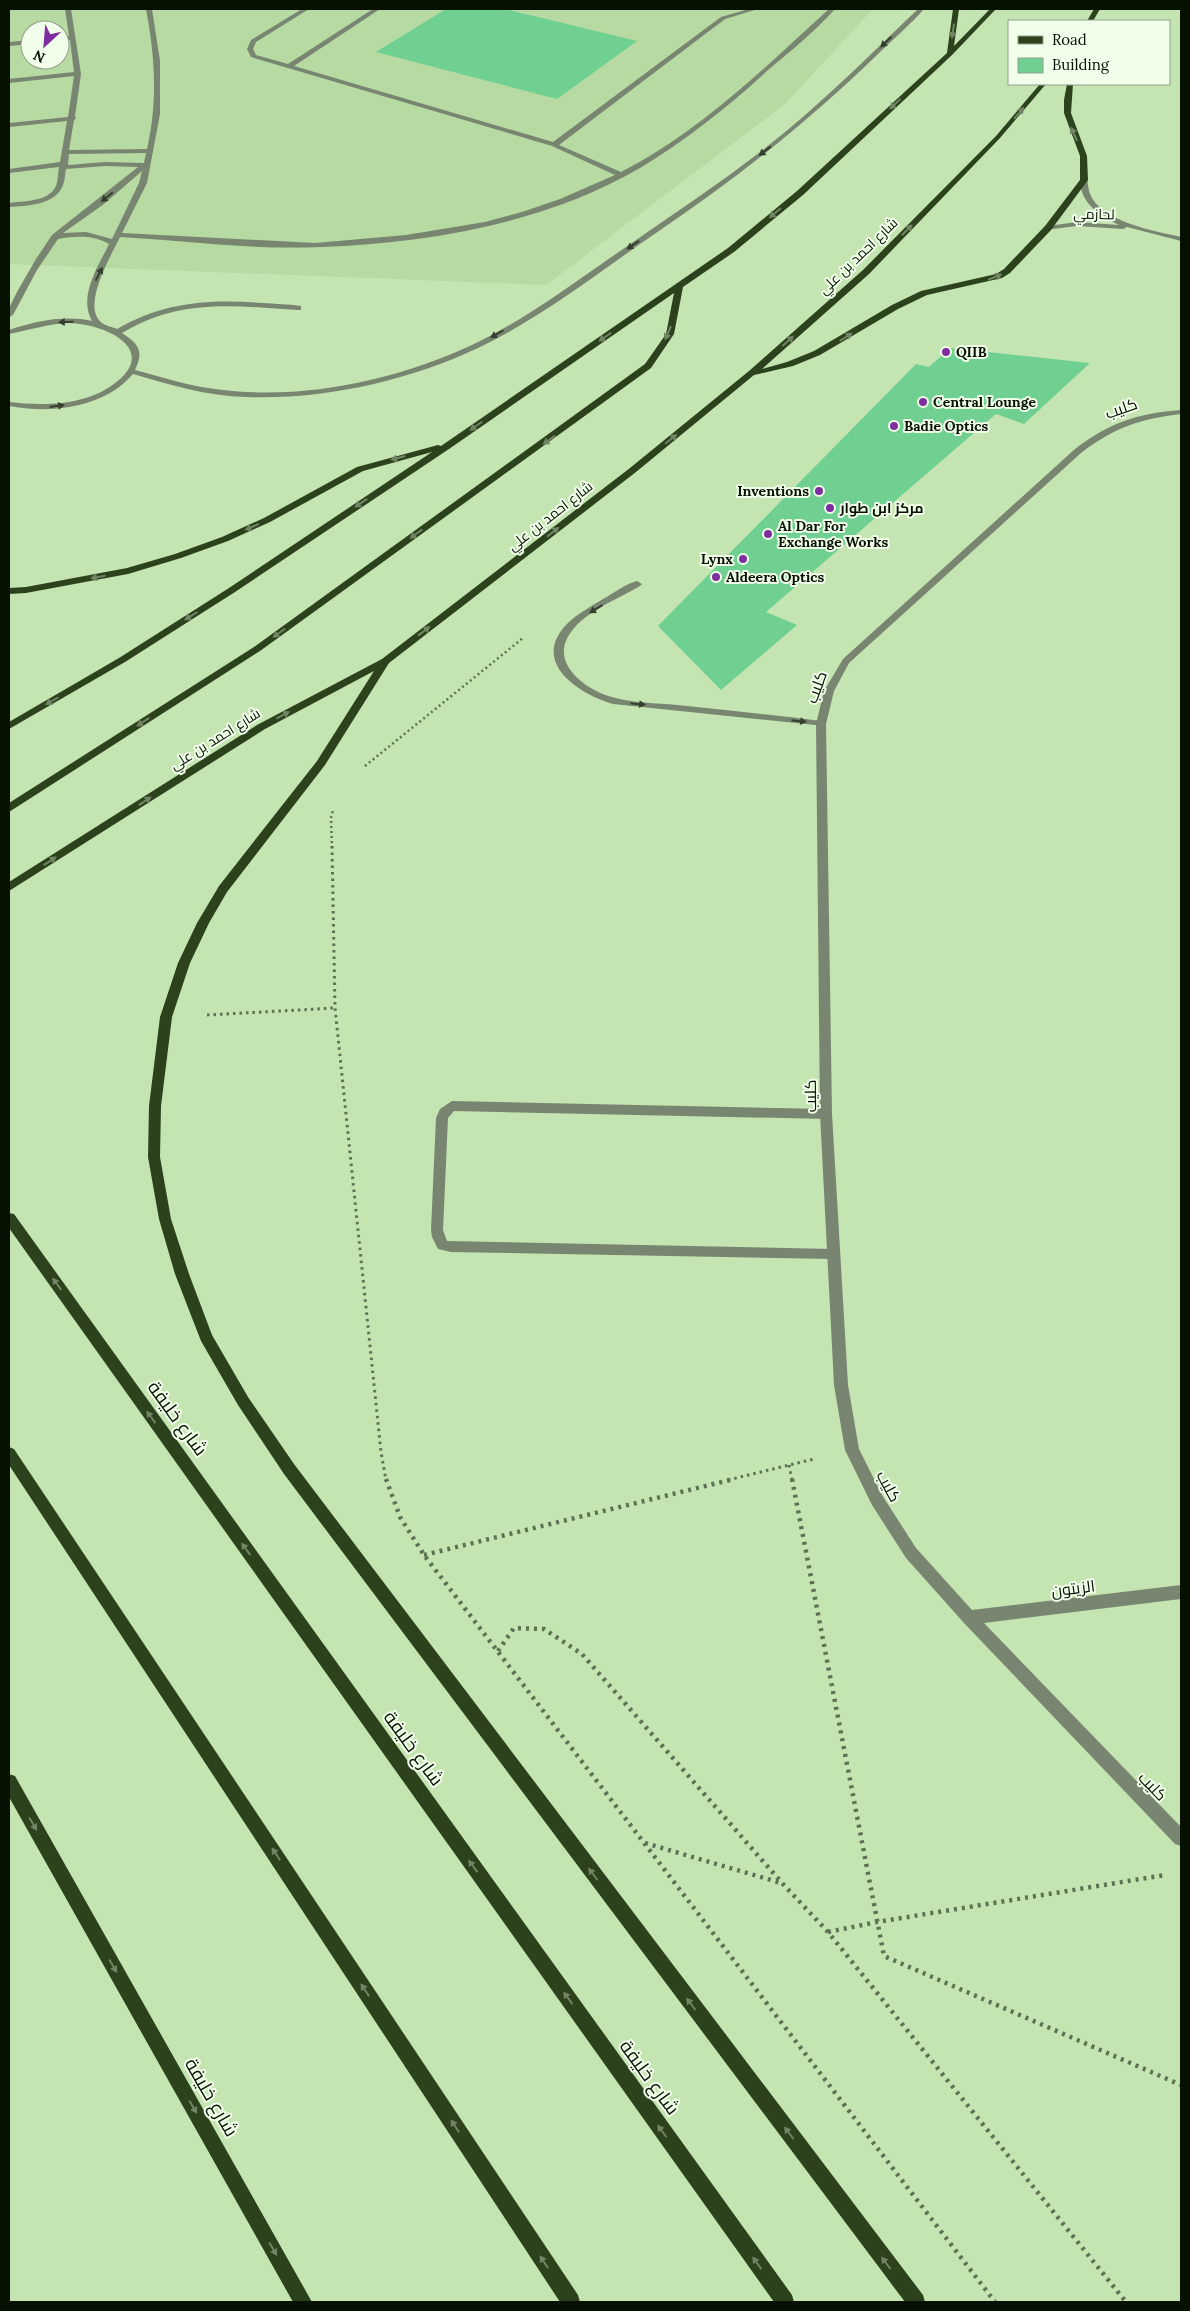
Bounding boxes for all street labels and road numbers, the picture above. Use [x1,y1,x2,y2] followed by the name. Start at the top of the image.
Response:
[1073,205,1115,226] street label: لحازمي
[815,214,903,300] street label: شارع احمد بن علي
[1102,393,1140,423] street label: كليب
[504,477,598,557] street label: شارع احمد بن علي
[801,668,831,706] street label: كليب
[166,704,265,777] street label: شارع احمد بن علي
[800,1079,820,1113] street label: كليب
[141,1376,213,1461] street label: شارع خليفة
[872,1467,906,1505] street label: كليب
[1050,1575,1096,1602] street label: الزيتون
[377,1706,449,1791] street label: شارع خليفة
[1134,1767,1172,1805] street label: كليب
[613,2035,685,2120] street label: شارع خليفة
[178,2053,244,2142] street label: شارع خليفة

